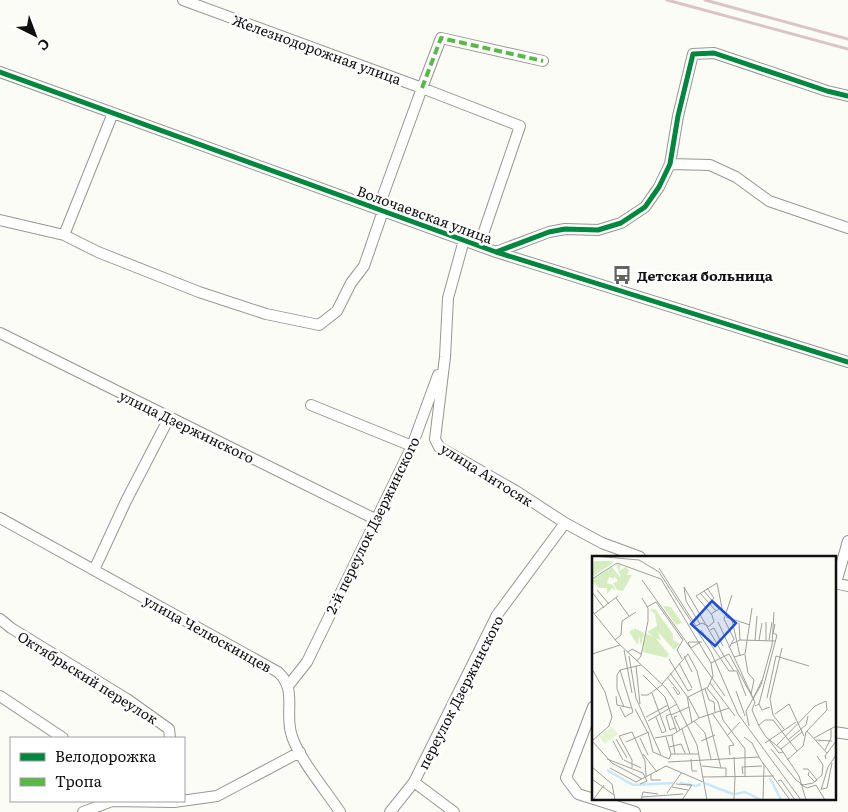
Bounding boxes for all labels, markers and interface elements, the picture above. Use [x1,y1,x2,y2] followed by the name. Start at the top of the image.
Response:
[230,9,405,89] street label: Железнодорожная улица
[10,10,60,60] north arrow
[34,35,55,56] text: С
[354,180,496,248] street label: Волочаевская улица
[611,264,633,286] bus stop icon: Детская больница
[637,265,774,285] place label: Детская больница
[116,385,258,467] street label: улица Дзержинского
[320,433,424,617] street label: 2-й переулок Дзержинского
[437,438,538,511] street label: улица Антосяк
[592,556,836,800] inset map
[140,589,276,677] street label: улица Челюскинцев
[412,612,508,772] street label: переулок Дзержинского
[14,626,163,729] street label: Октябрьский переулок
[10,737,185,802] legend
[55,744,157,767] text: Велодорожка
[55,769,103,792] text: Тропа

